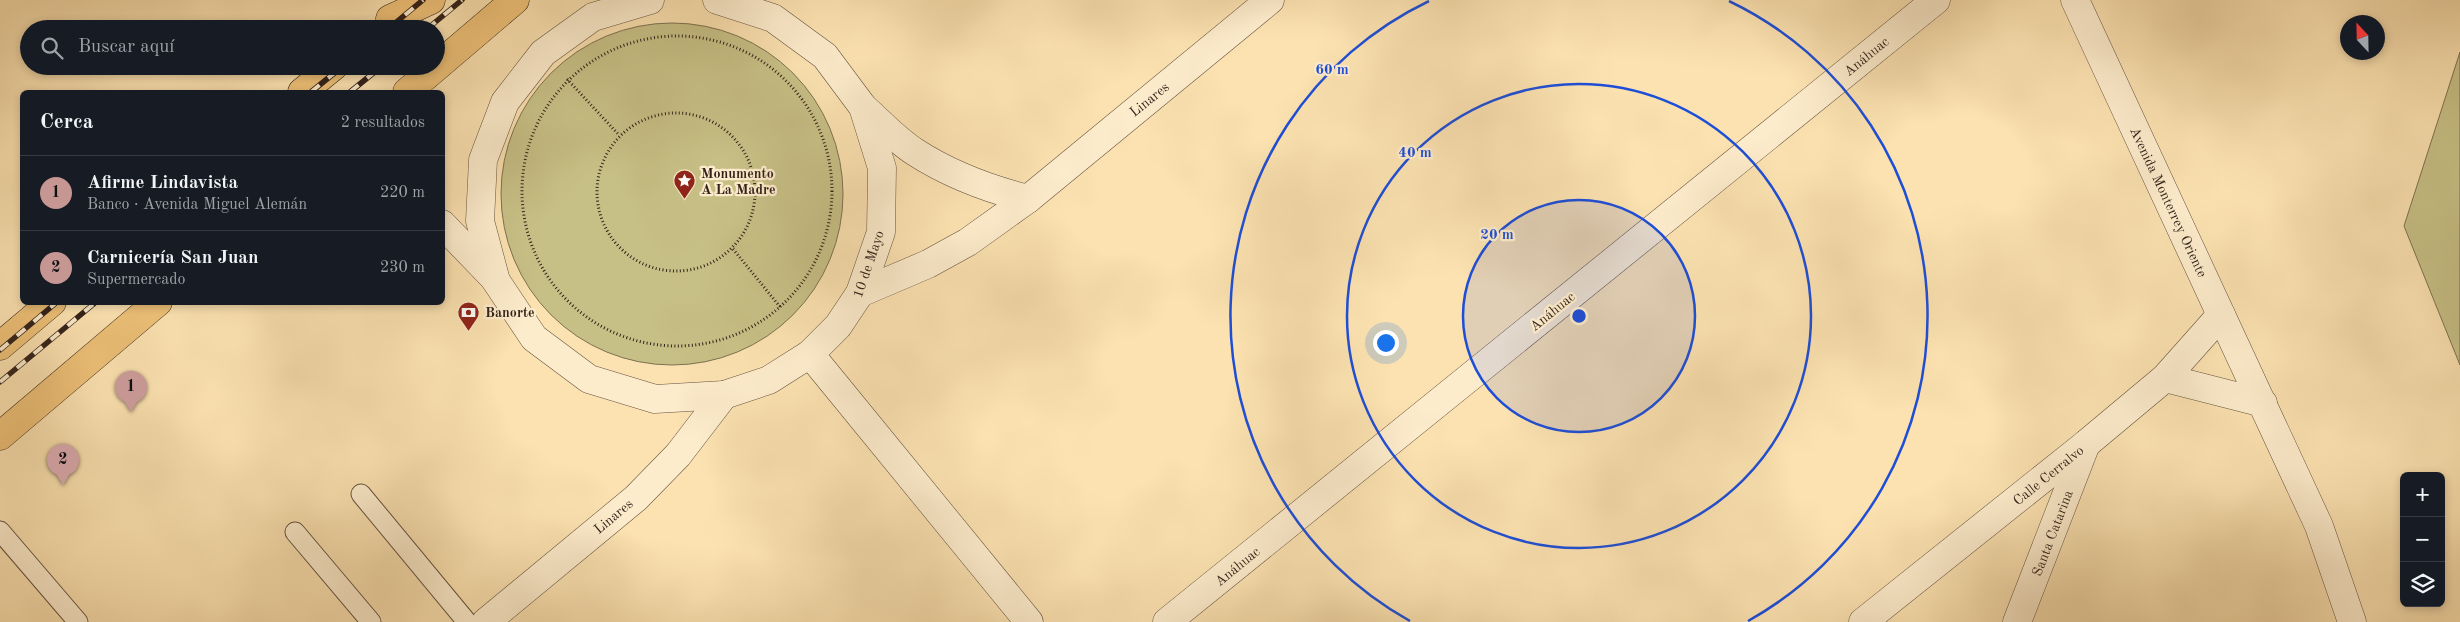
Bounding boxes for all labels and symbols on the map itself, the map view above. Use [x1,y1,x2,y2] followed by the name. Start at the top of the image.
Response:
[2340,15,2385,60] north arrow
[1842,35,1892,79] street label: Anáhuac
[1315,63,1349,78] text: 60 m
[1127,80,1172,120] street label: Linares
[2127,125,2209,280] street label: Avenida Monterrey Oriente
[1398,146,1432,161] text: 40 m
[701,167,776,197] place label: Monumento A La Madre
[673,169,697,200] place icon: Monumento A La Madre
[1480,228,1514,243] text: 20 m
[851,229,887,300] street label: 10 de Mayo
[1528,290,1578,334] street label: Anáhuac
[457,300,481,331] bank icon: Banorte
[485,306,535,320] place label: Banorte
[1570,307,1588,325] centre of rings
[1373,330,1399,356] your location
[115,371,147,412] pin: 1
[2011,443,2086,508] street label: Calle Cerralvo
[47,444,79,485] pin: 2
[2030,488,2076,578] street label: Santa Catarina
[592,497,636,537] street label: Linares
[1213,545,1263,589] street label: Anáhuac

